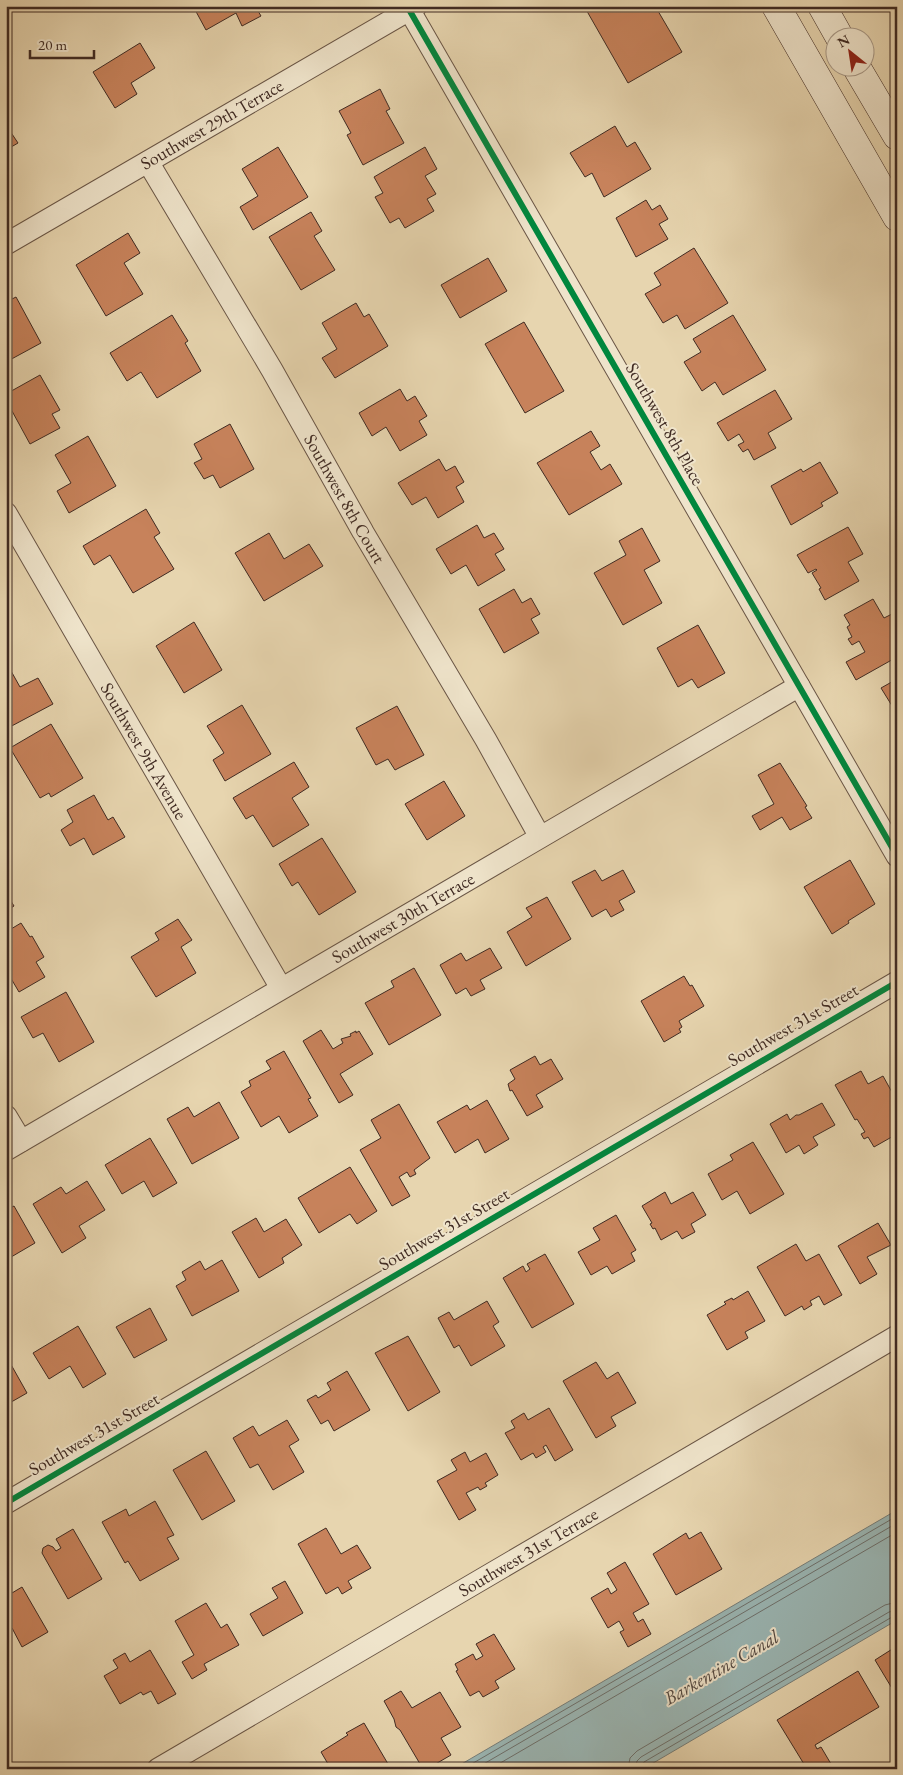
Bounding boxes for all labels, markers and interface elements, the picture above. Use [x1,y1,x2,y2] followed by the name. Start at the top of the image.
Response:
[30,28,94,60] scale bar
[826,28,876,78] north arrow
[834,30,853,51] text: N
[38,35,67,54] text: 20 m
[136,74,287,175] street label: Southwest 29th Terrace
[621,358,710,489] street label: Southwest 8th Place
[299,430,391,568] street label: Southwest 8th Court
[96,678,193,823] street label: Southwest 9th Avenue
[327,867,478,968] street label: Southwest 30th Terrace
[723,978,862,1071] street label: Southwest 31st Street
[374,1182,513,1275] street label: Southwest 31st Street
[24,1387,163,1480] street label: Southwest 31st Street
[454,1502,602,1602] street label: Southwest 31st Terrace
[658,1624,784,1711] water label: Barkentine Canal

